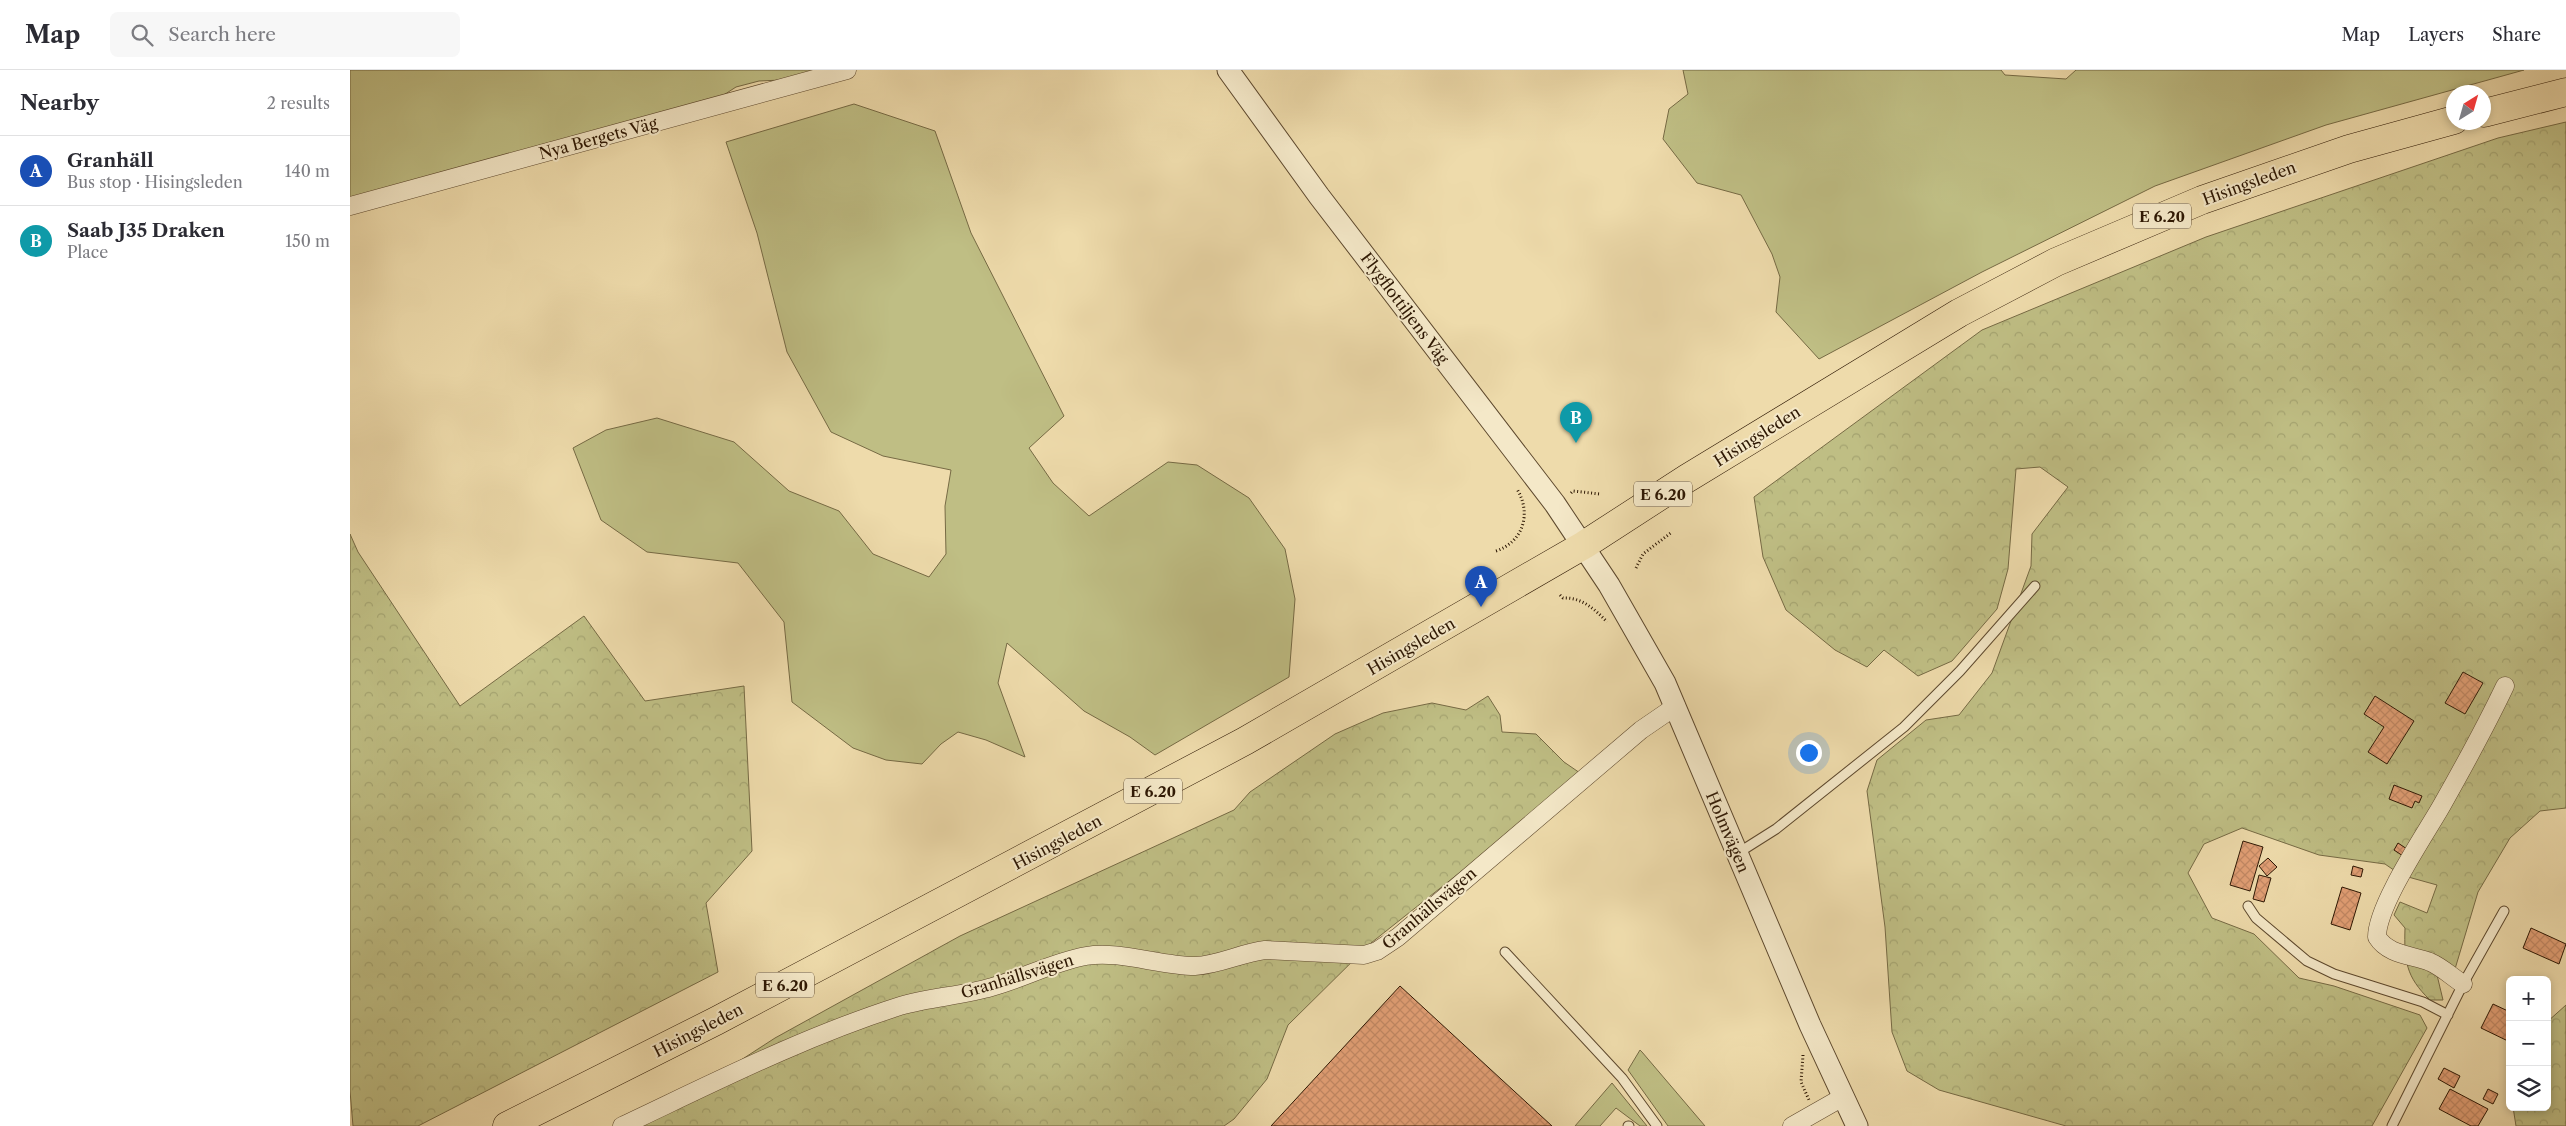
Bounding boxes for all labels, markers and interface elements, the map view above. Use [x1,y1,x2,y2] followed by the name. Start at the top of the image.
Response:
[110,12,460,57] search box
[25,20,80,49] text: Map
[128,21,156,49] icon: search
[168,23,276,46] text: Search here
[2342,24,2380,46] text: Map
[2408,24,2464,46] text: Layers
[2492,24,2541,46] text: Share
[2446,85,2491,130] north arrow
[20,90,99,115] text: Nearby
[267,93,330,113] text: 2 results
[537,112,660,163] street label: Nya Bergets Väg
[67,149,154,172] text: Granhäll
[2199,157,2299,209] street label: Hisingsleden
[30,161,42,181] text: A
[285,161,330,181] text: 140 m
[67,172,243,192] text: Bus stop · Hisingsleden
[2133,204,2191,228] road number: E 6.20
[67,219,225,242] text: Saab J35 Draken
[30,231,42,251] text: B
[285,231,330,251] text: 150 m
[67,242,108,262] text: Place
[1357,248,1454,368] street label: Flygflottiljens Väg
[1710,401,1804,471] street label: Hisingsleden
[1560,402,1592,443] pin: B
[1634,482,1692,506] road number: E 6.20
[1465,566,1497,607] pin: A
[1363,613,1459,679] street label: Hisingsleden
[1796,740,1822,766] your location
[1124,778,1182,804] road number: E 6.20
[1702,788,1754,876] street label: Holmvägen
[1009,810,1105,874] street label: Hisingsleden
[1378,863,1480,953] street label: Granhällsvägen
[958,949,1076,1003] street label: Granhällsvägen
[756,972,814,998] road number: E 6.20
[2506,976,2551,1111] map controls
[2506,976,2551,1021] button: +
[650,999,746,1061] street label: Hisingsleden
[2506,1021,2551,1066] button: −
[2506,1066,2551,1111] button: layers

